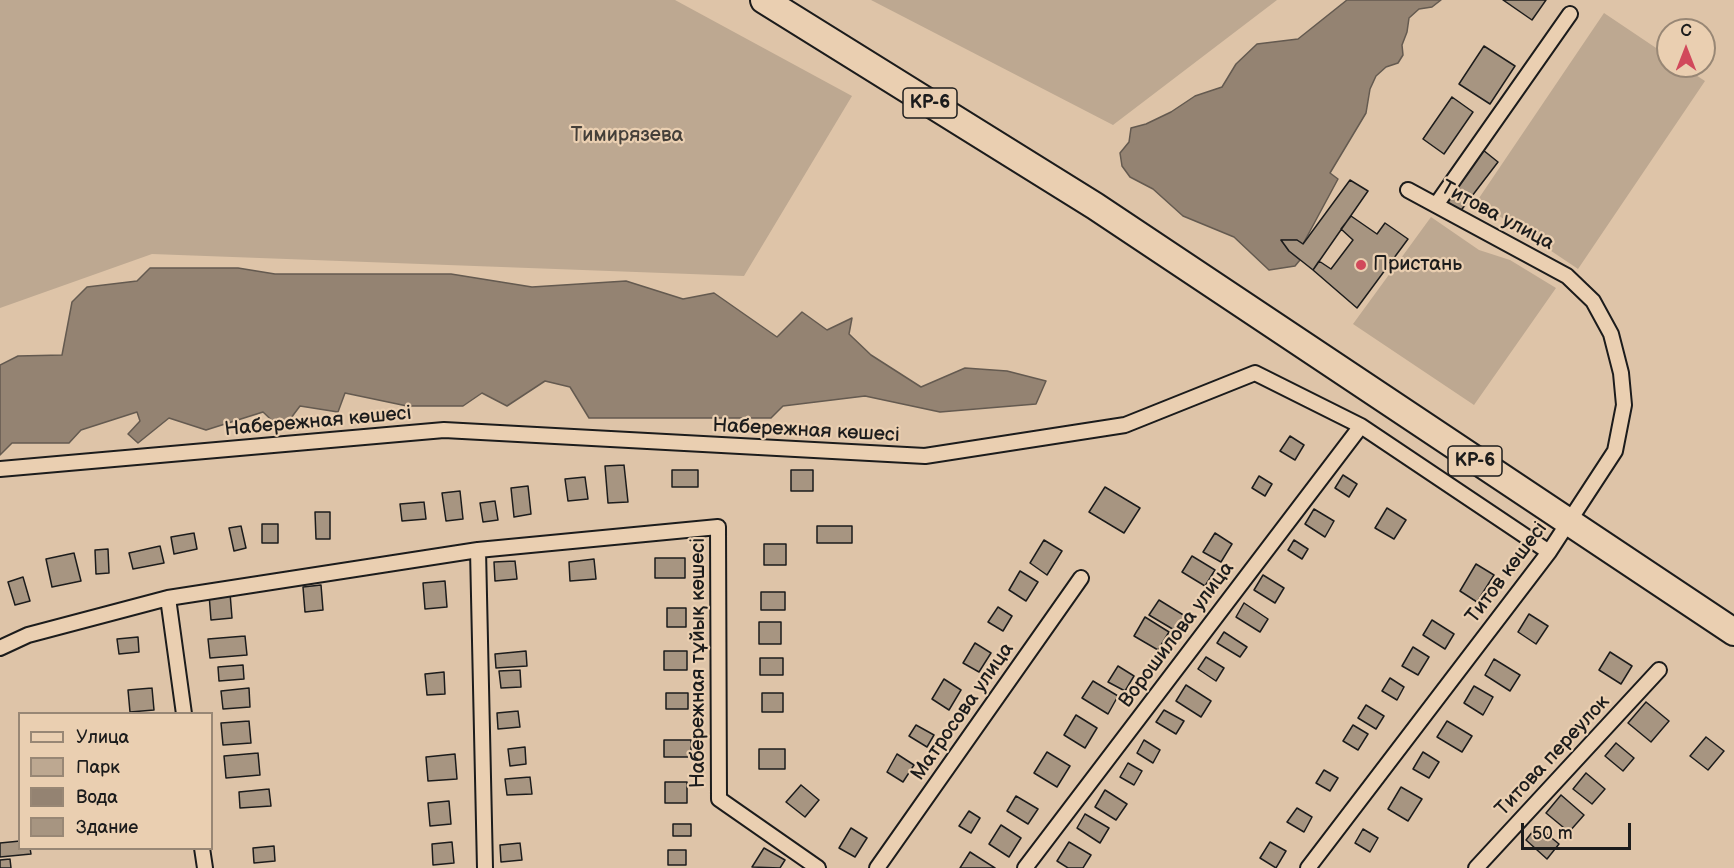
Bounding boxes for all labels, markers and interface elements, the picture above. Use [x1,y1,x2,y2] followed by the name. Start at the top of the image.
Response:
[1656,18,1716,78] north arrow
[1680,22,1692,41] text: С
[903,88,957,118] road number: KP-6
[571,124,683,148] park label: Тимирязева
[1436,176,1558,256] street label: Титова улица
[1373,253,1462,277] place label: Пристань
[1354,258,1368,272] marker: Пристань
[224,402,412,442] street label: Набережная көшесі
[712,414,900,448] street label: Набережная көшесі
[1448,446,1502,476] road number: KP-6
[1461,518,1553,628] street label: Титов көшесі
[687,538,711,788] street label: Набережная тұйық көшесі
[1114,557,1240,713] street label: Ворошилова улица
[906,638,1020,786] street label: Матросова улица
[1491,691,1615,821] street label: Титова переулок
[18,712,213,850] legend
[76,727,129,748] text: Улица
[76,757,120,778] text: Парк
[76,787,118,808] text: Вода
[1524,811,1634,849] scale bar
[76,817,138,838] text: Здание
[1532,823,1573,844] text: 50 m

